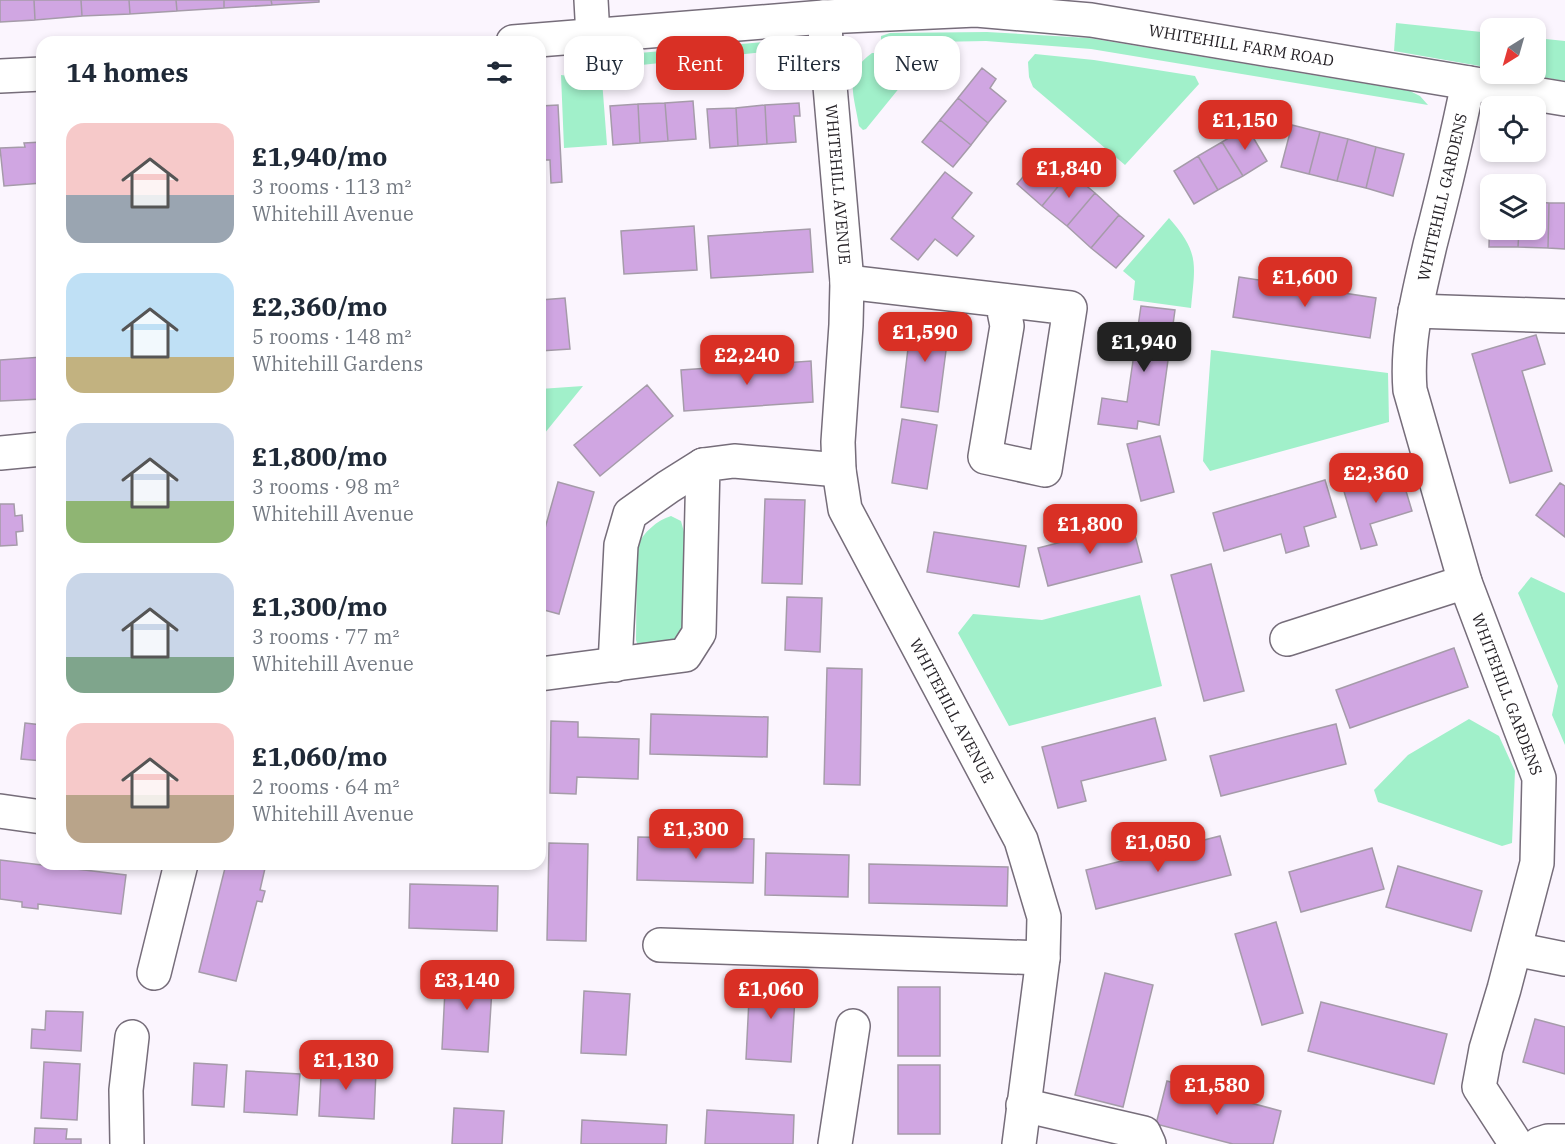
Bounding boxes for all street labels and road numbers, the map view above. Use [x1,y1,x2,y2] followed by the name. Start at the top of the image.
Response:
[1147,20,1336,70] street label: WHITEHILL FARM ROAD
[822,103,855,265] street label: WHITEHILL AVENUE
[1413,111,1471,283] street label: WHITEHILL GARDENS
[1468,610,1547,778] street label: WHITEHILL GARDENS
[906,635,999,786] street label: WHITEHILL AVENUE

